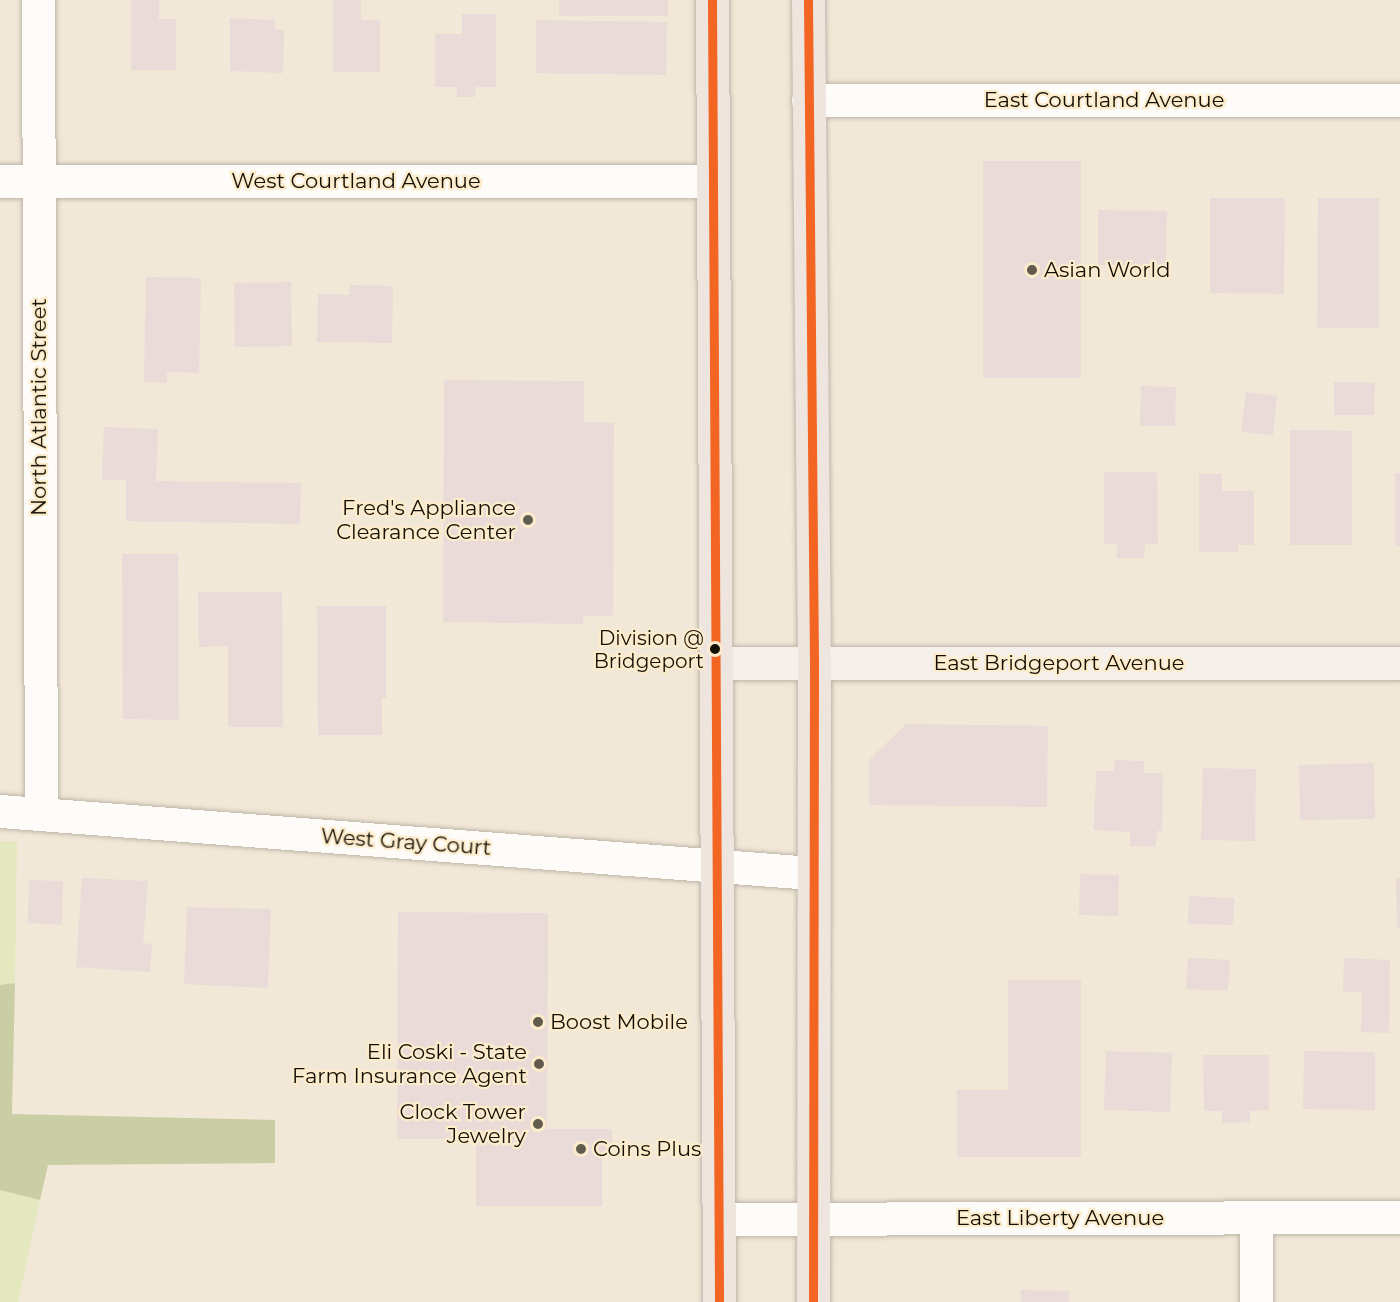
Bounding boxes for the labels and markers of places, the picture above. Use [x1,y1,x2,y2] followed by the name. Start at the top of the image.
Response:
[1044,257,1170,283] place label: Asian World
[1025,263,1039,277] marker: Asian World
[336,495,516,545] place label: Fred's Appliance Clearance Center
[521,513,535,527] marker: Fred's Appliance Clearance Center
[594,626,704,673] place label: Division @ Bridgeport
[709,643,721,655] marker: Division @ Bridgeport
[550,1009,688,1035] place label: Boost Mobile
[531,1015,545,1029] marker: Boost Mobile
[292,1039,527,1089] place label: Eli Coski - State Farm Insurance Agent
[532,1057,546,1071] marker: Eli Coski - State Farm Insurance Agent
[400,1099,526,1149] place label: Clock Tower Jewelry
[531,1117,545,1131] marker: Clock Tower Jewelry
[593,1136,701,1162] place label: Coins Plus
[574,1142,588,1156] marker: Coins Plus

